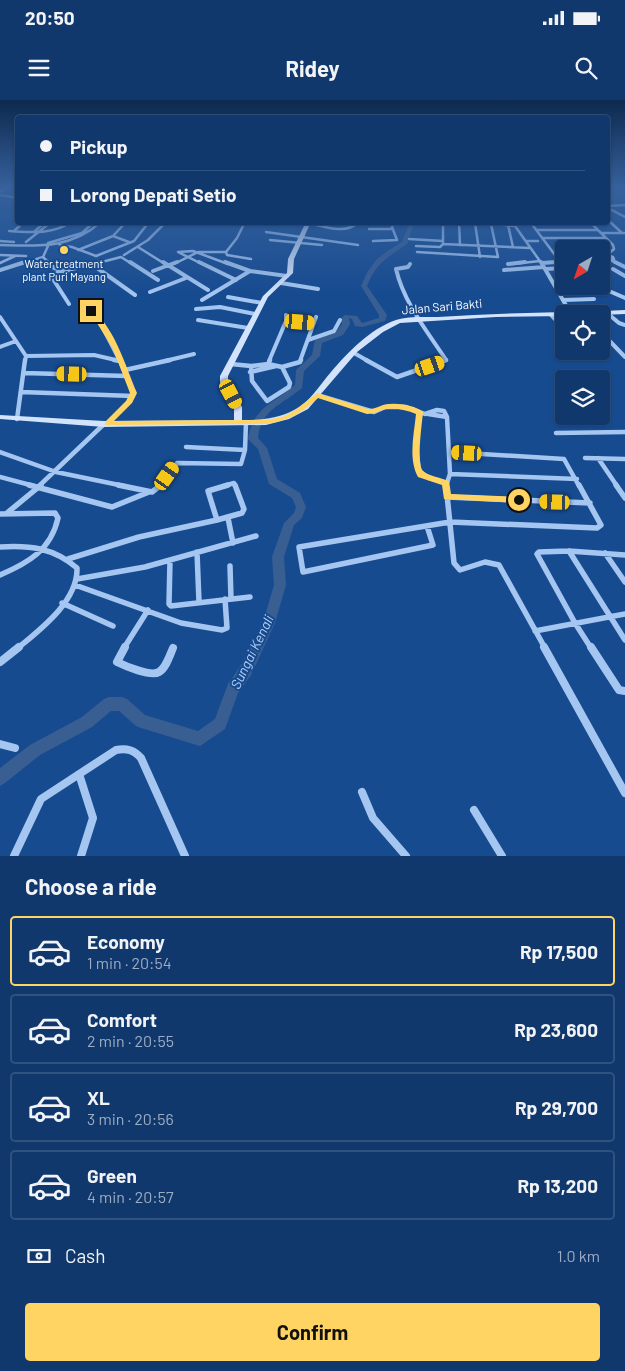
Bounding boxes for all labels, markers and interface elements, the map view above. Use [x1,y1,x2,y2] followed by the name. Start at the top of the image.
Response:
[25,6,74,29] text: 20:50
[25,54,53,82] icon: menu
[572,54,600,82] icon: search
[285,55,340,81] text: Ridey
[70,135,128,158] text: Pickup
[70,183,237,206] text: Lorong Depati Setio
[555,240,610,295] north arrow
[555,240,610,425] map controls
[58,244,70,256] marker: Water treatment plant Puri Mayang
[22,257,106,283] place label: Water treatment plant Puri Mayang
[401,296,483,316] street label: Jalan Sari Bakti
[80,300,102,322] route end
[555,305,610,360] button: locate
[284,313,315,331] car
[413,354,446,378] car
[56,366,87,382] car
[555,370,610,425] button: layers
[217,377,244,411] car
[451,445,482,461] car
[152,459,181,493] car
[508,489,530,511] route start
[539,494,570,510] car
[226,612,277,691] water label: Sungai Kenali
[25,873,157,899] text: Choose a ride
[27,929,72,974] icon: car
[87,930,165,953] text: Economy
[520,940,598,963] text: Rp 17,500
[87,953,172,972] text: 1 min · 20:54
[27,1007,72,1052] icon: car
[87,1008,157,1031] text: Comfort
[514,1018,598,1041] text: Rp 23,600
[87,1031,174,1050] text: 2 min · 20:55
[27,1085,72,1130] icon: car
[87,1086,110,1109] text: XL
[515,1096,598,1119] text: Rp 29,700
[87,1109,174,1128] text: 3 min · 20:56
[27,1163,72,1208] icon: car
[87,1164,137,1187] text: Green
[517,1174,598,1197] text: Rp 13,200
[87,1187,174,1206] text: 4 min · 20:57
[25,1242,53,1270] icon: cash
[65,1244,106,1267] text: Cash
[557,1246,600,1265] text: 1.0 km
[25,1303,600,1361] button: Confirm

